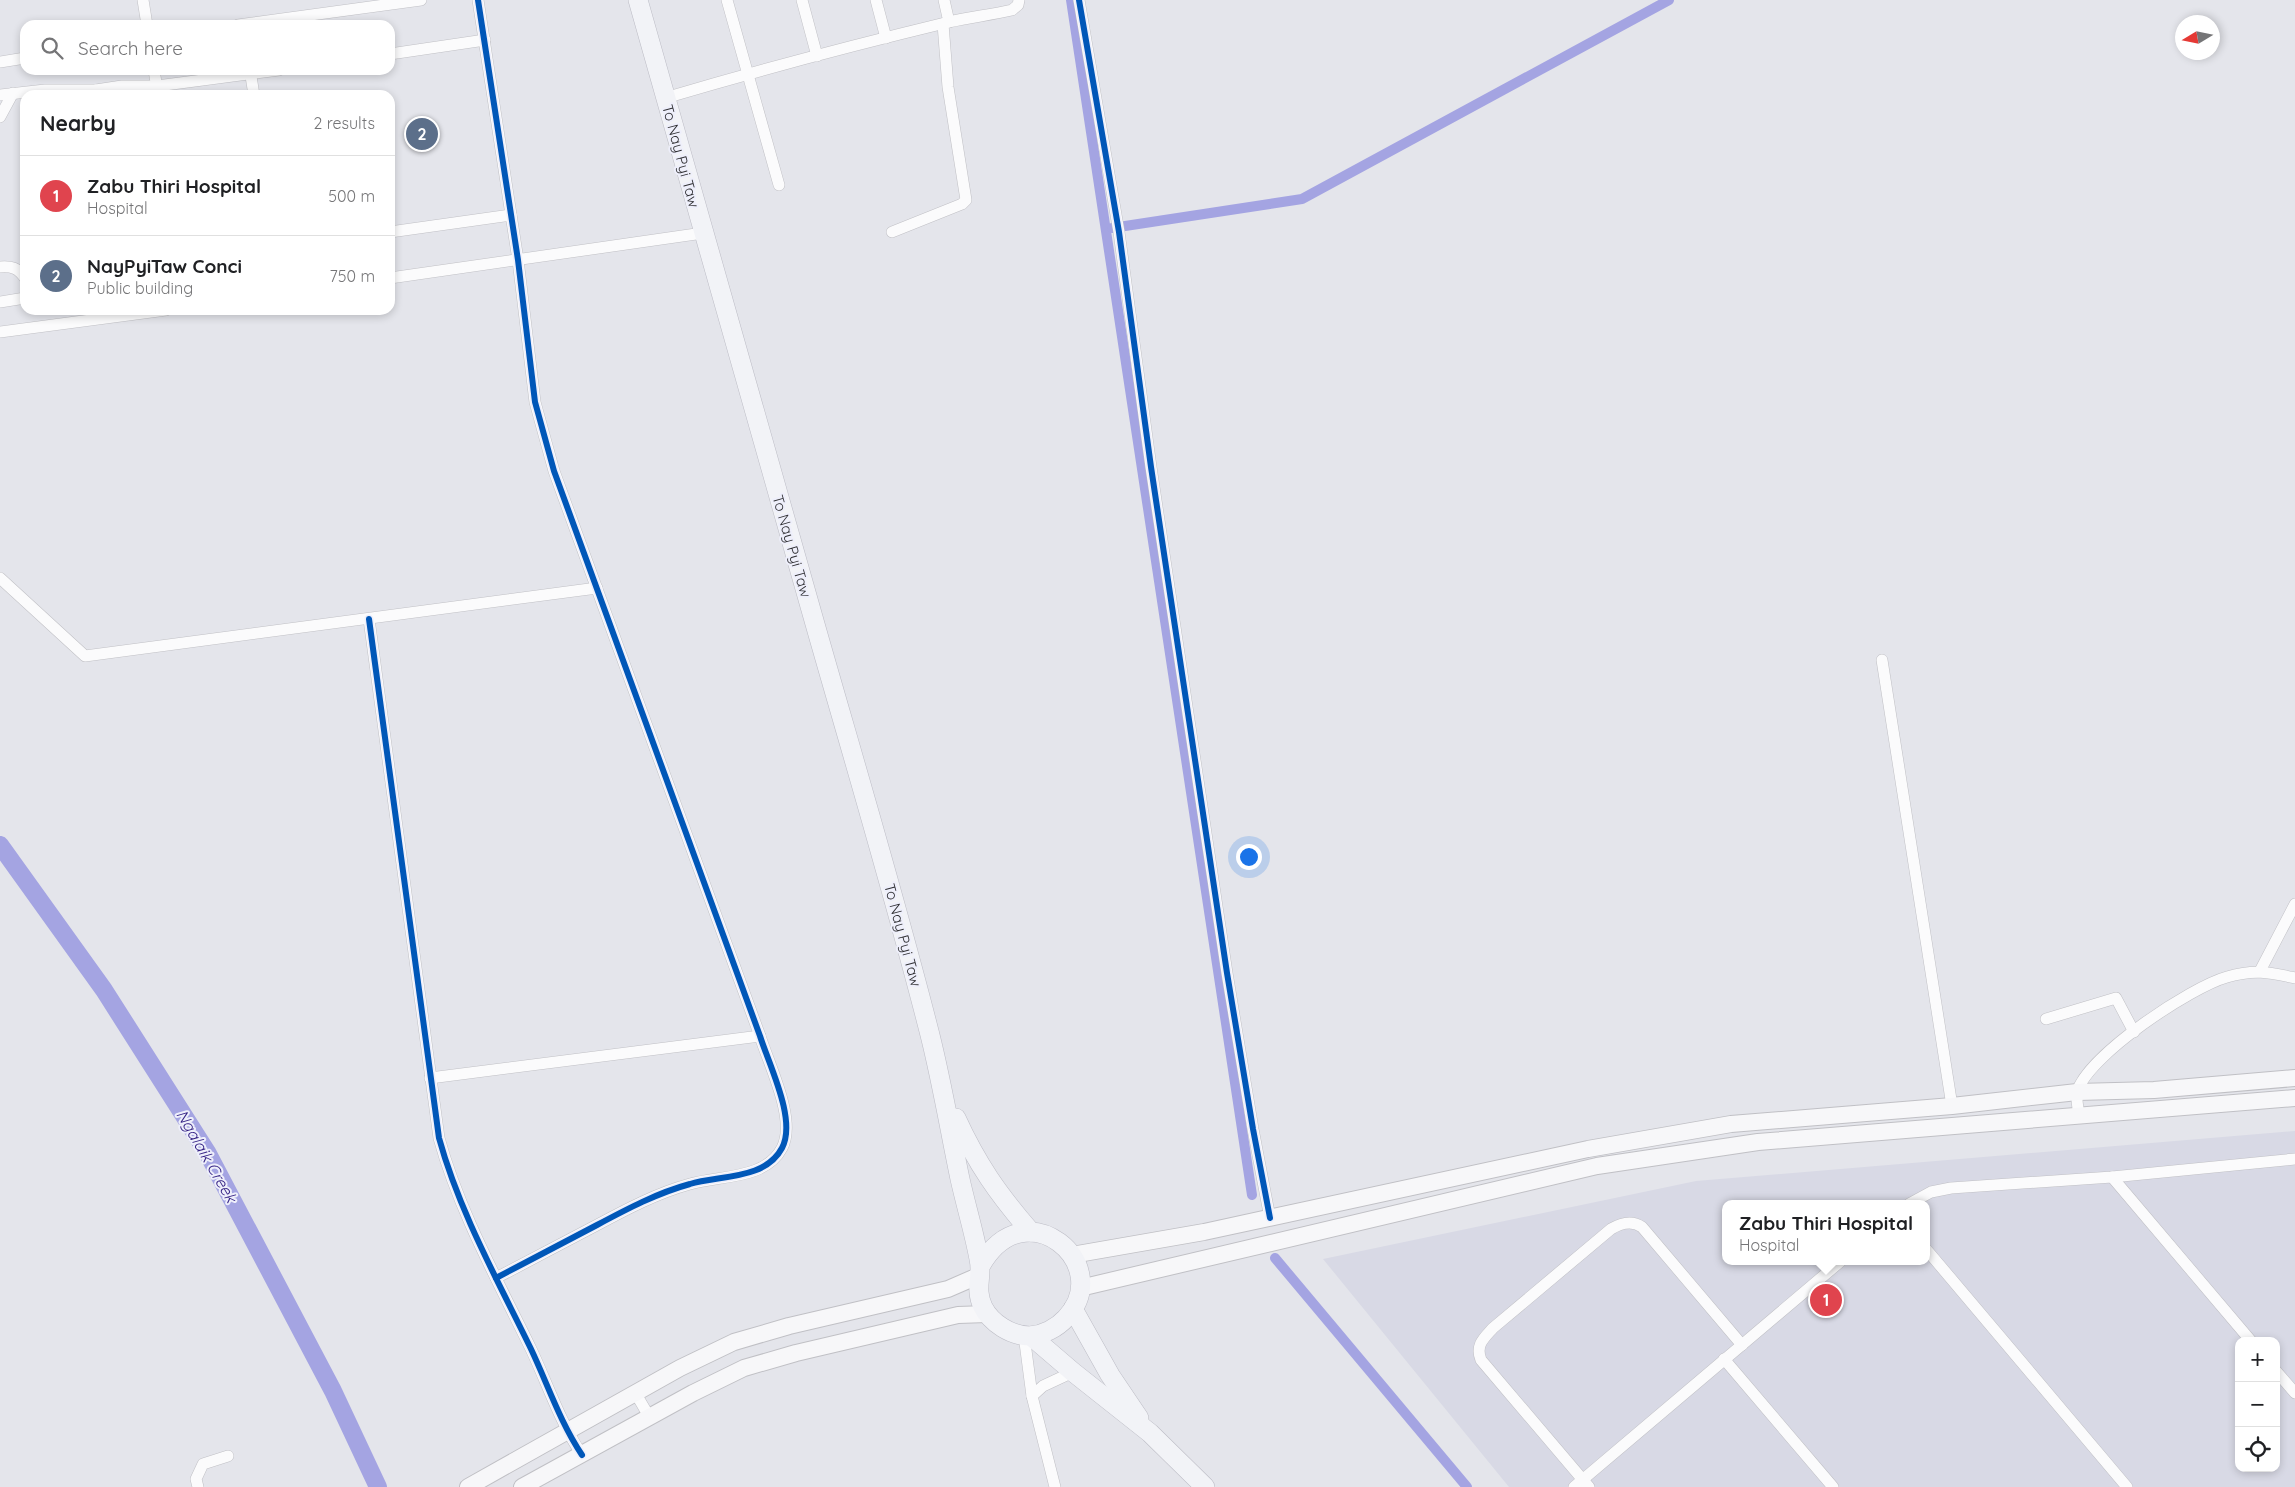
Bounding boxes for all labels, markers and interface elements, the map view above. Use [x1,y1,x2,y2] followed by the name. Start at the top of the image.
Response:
[2175,15,2220,60] north arrow
[20,20,395,75] search box
[38,34,66,62] icon: search
[78,36,183,60] text: Search here
[658,102,704,210] street label: To Nay Pyi Taw
[40,110,116,136] text: Nearby
[313,113,375,133] text: 2 results
[406,115,438,153] pin: 2
[87,174,261,198] text: Zabu Thiri Hospital
[53,186,59,206] text: 1
[328,186,375,206] text: 500 m
[87,198,148,218] text: Hospital
[87,254,242,278] text: NayPyiTaw Conci
[51,266,61,286] text: 2
[330,266,375,286] text: 750 m
[87,278,193,298] text: Public building
[768,493,816,599] street label: To Nay Pyi Taw
[1236,844,1262,870] your location
[880,881,926,989] street label: To Nay Pyi Taw
[172,1106,242,1207] water label: Ngalaik Creek
[1722,1200,1930,1265] popup
[1739,1211,1913,1235] text: Zabu Thiri Hospital
[1739,1235,1800,1255] text: Hospital
[1810,1281,1842,1319] pin: 1
[2235,1337,2280,1472] map controls
[2235,1337,2280,1382] button: +
[2235,1382,2280,1427] button: −
[2235,1427,2280,1472] button: locate

